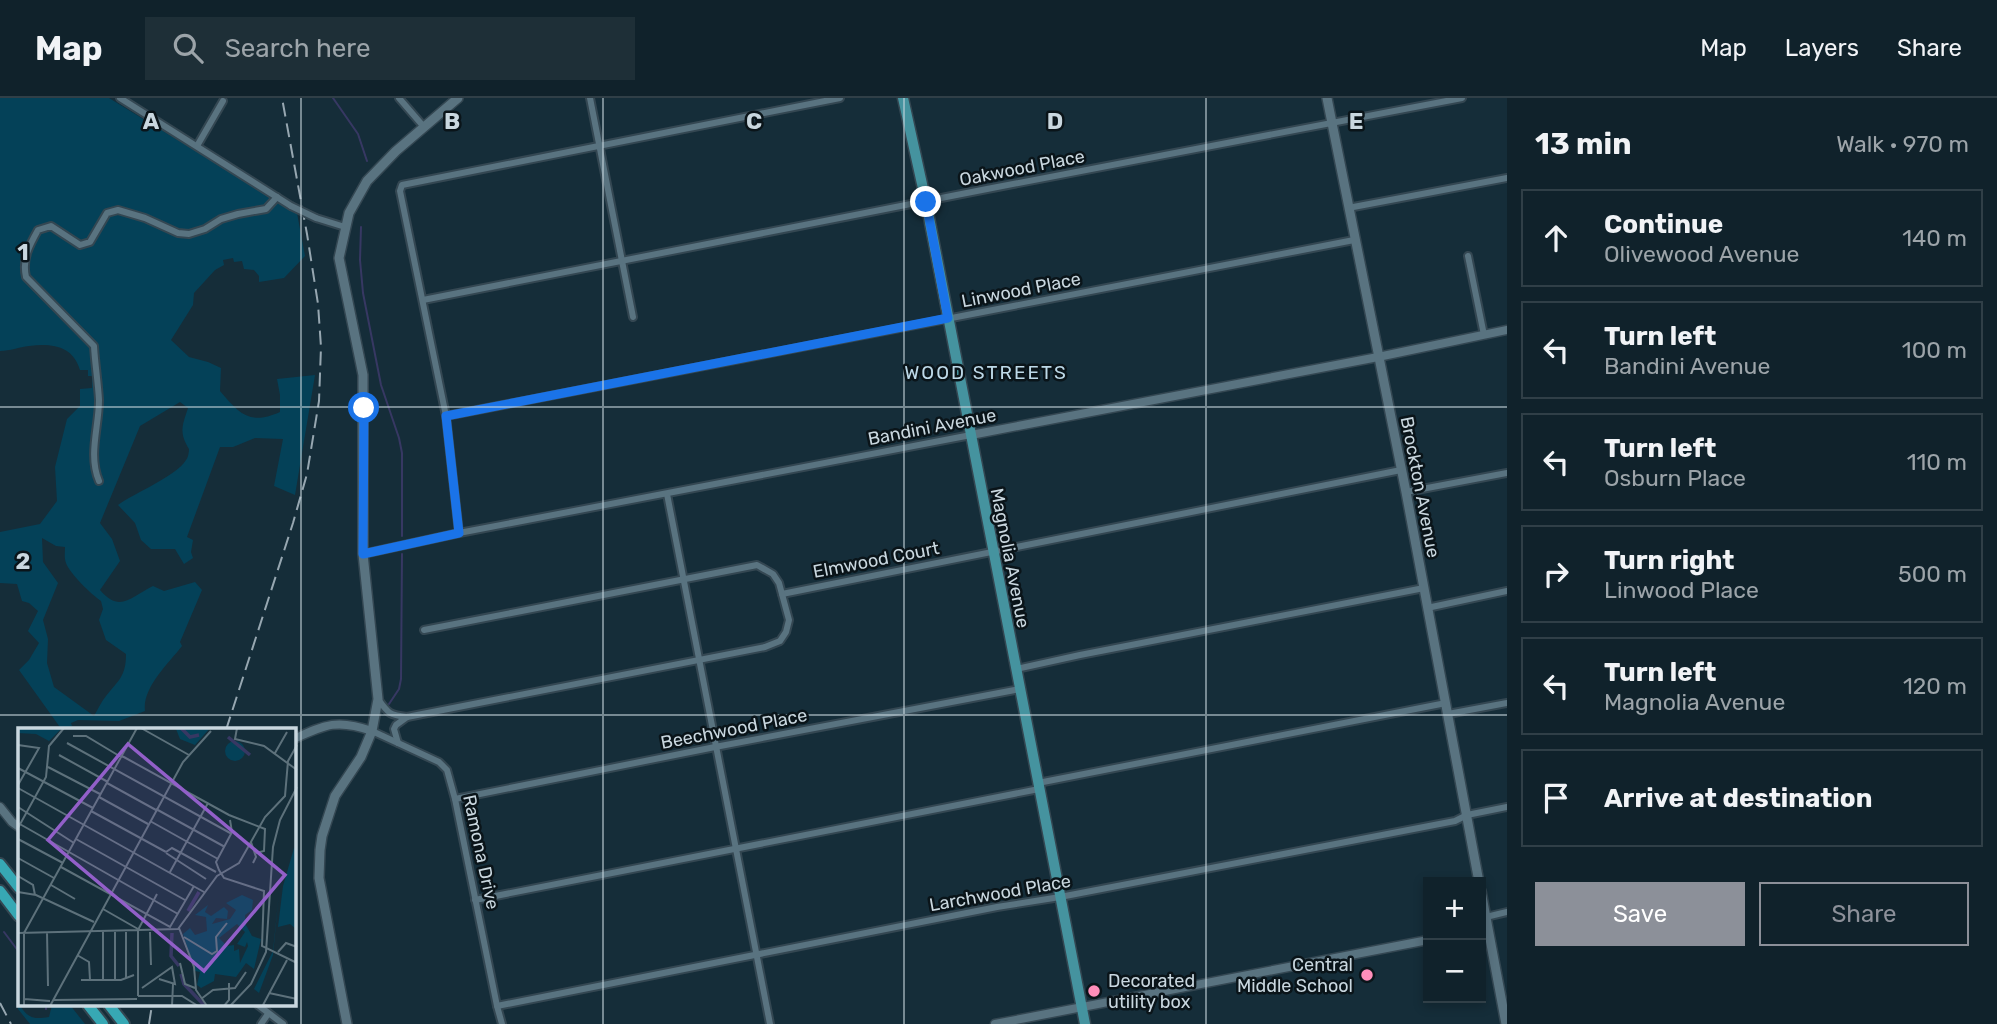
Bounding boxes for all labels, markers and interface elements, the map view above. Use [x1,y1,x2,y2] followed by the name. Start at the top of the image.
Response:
[145,17,635,80] search box
[35,29,103,68] text: Map
[169,29,207,67] icon: search
[225,33,370,64] text: Search here
[1700,34,1747,62] text: Map
[1785,34,1859,62] text: Layers
[1897,34,1962,62] text: Share
[143,107,160,135] text: A
[444,107,460,135] text: B
[746,107,762,135] text: C
[1047,107,1063,135] text: D
[1349,107,1363,135] text: E
[1535,126,1631,162] text: 13 min
[1836,130,1969,158] text: Walk · 970 m
[957,145,1087,191] street label: Oakwood Place
[910,186,941,217] route end
[1604,209,1723,240] text: Continue
[1537,219,1575,257] icon: ahead
[1902,224,1967,252] text: 140 m
[17,238,29,266] text: 1
[1604,240,1799,268] text: Olivewood Avenue
[959,268,1083,312] street label: Linwood Place
[1604,321,1716,352] text: Turn left
[1537,331,1575,369] icon: left
[1902,336,1967,364] text: 100 m
[1604,352,1770,380] text: Bandini Avenue
[904,361,1068,384] district label: WOOD STREETS
[348,392,379,423] route start
[866,404,998,450] street label: Bandini Avenue
[1396,414,1444,560] street label: Brockton Avenue
[1604,433,1716,464] text: Turn left
[1537,443,1575,481] icon: left
[1907,448,1967,476] text: 110 m
[1604,464,1746,492] text: Osburn Place
[986,486,1034,630] street label: Magnolia Avenue
[811,537,941,583] street label: Elmwood Court
[1604,545,1734,576] text: Turn right
[16,547,30,575] text: 2
[1537,555,1575,593] icon: right
[1898,560,1967,588] text: 500 m
[1604,576,1759,604] text: Linwood Place
[1604,657,1716,688] text: Turn left
[1537,667,1575,705] icon: left
[1903,672,1967,700] text: 120 m
[1604,688,1785,716] text: Magnolia Avenue
[659,704,809,754] street label: Beechwood Place
[18,728,296,1006] inset map
[1537,779,1575,817] icon: arrive
[1604,783,1872,814] text: Arrive at destination
[458,793,504,911] street label: Ramona Drive
[927,870,1073,916] street label: Larchwood Place
[1423,877,1486,1003] map controls
[1423,877,1486,940] button: +
[1535,882,1745,946] button: Save
[1759,882,1969,946] button: Share
[1423,940,1486,1003] button: −
[1237,954,1353,997] place label: Central Middle School
[1359,967,1375,983] marker: Central Middle School
[1108,970,1195,1013] place label: Decorated utility box
[1086,983,1102,999] marker: Decorated utility box

